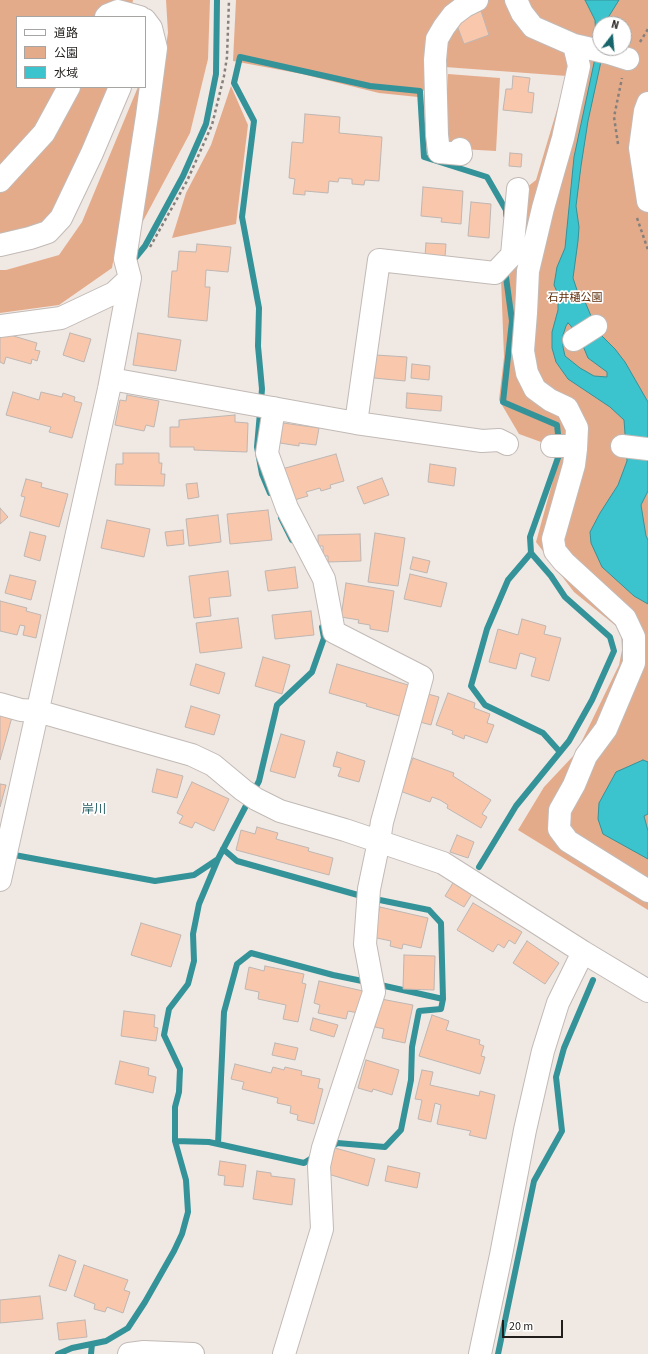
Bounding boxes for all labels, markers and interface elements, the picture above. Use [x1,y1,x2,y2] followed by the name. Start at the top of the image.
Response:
[16,16,146,88] legend
[592,16,632,56] north arrow
[610,17,621,33] text: N
[54,25,78,42] text: 道路
[54,45,78,62] text: 公園
[54,65,78,82] text: 水域
[548,292,602,306] park label: 石井樋公園
[82,803,106,817] district label: 岸川
[504,1312,565,1338] scale bar
[509,1318,533,1335] text: 20 m

